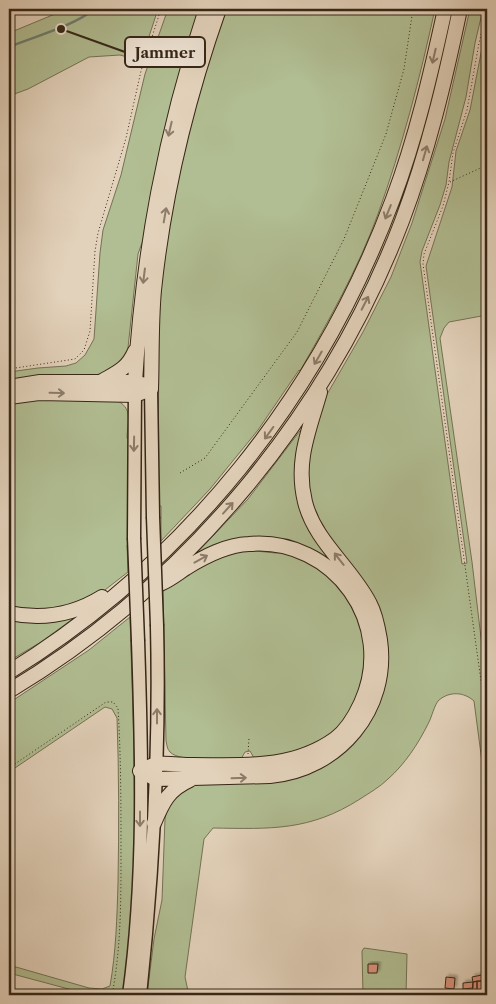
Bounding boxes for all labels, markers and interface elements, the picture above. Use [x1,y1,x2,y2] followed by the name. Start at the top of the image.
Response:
[125,37,205,67] callout: Jammer
[132,43,196,62] text: Jammer
[429,48,438,64] one-way arrow
[165,121,174,137] one-way arrow
[420,145,430,161] one-way arrow
[383,204,392,219] one-way arrow
[161,207,171,223] one-way arrow
[139,268,149,284] one-way arrow
[360,296,370,311] one-way arrow
[312,351,322,365] one-way arrow
[48,388,65,398] one-way arrow
[263,426,274,439] one-way arrow
[130,435,139,451] one-way arrow
[222,501,234,514] one-way arrow
[333,553,344,566] one-way arrow
[193,554,208,564] one-way arrow
[152,708,162,724] one-way arrow
[231,773,247,782] one-way arrow
[135,811,145,827] one-way arrow

